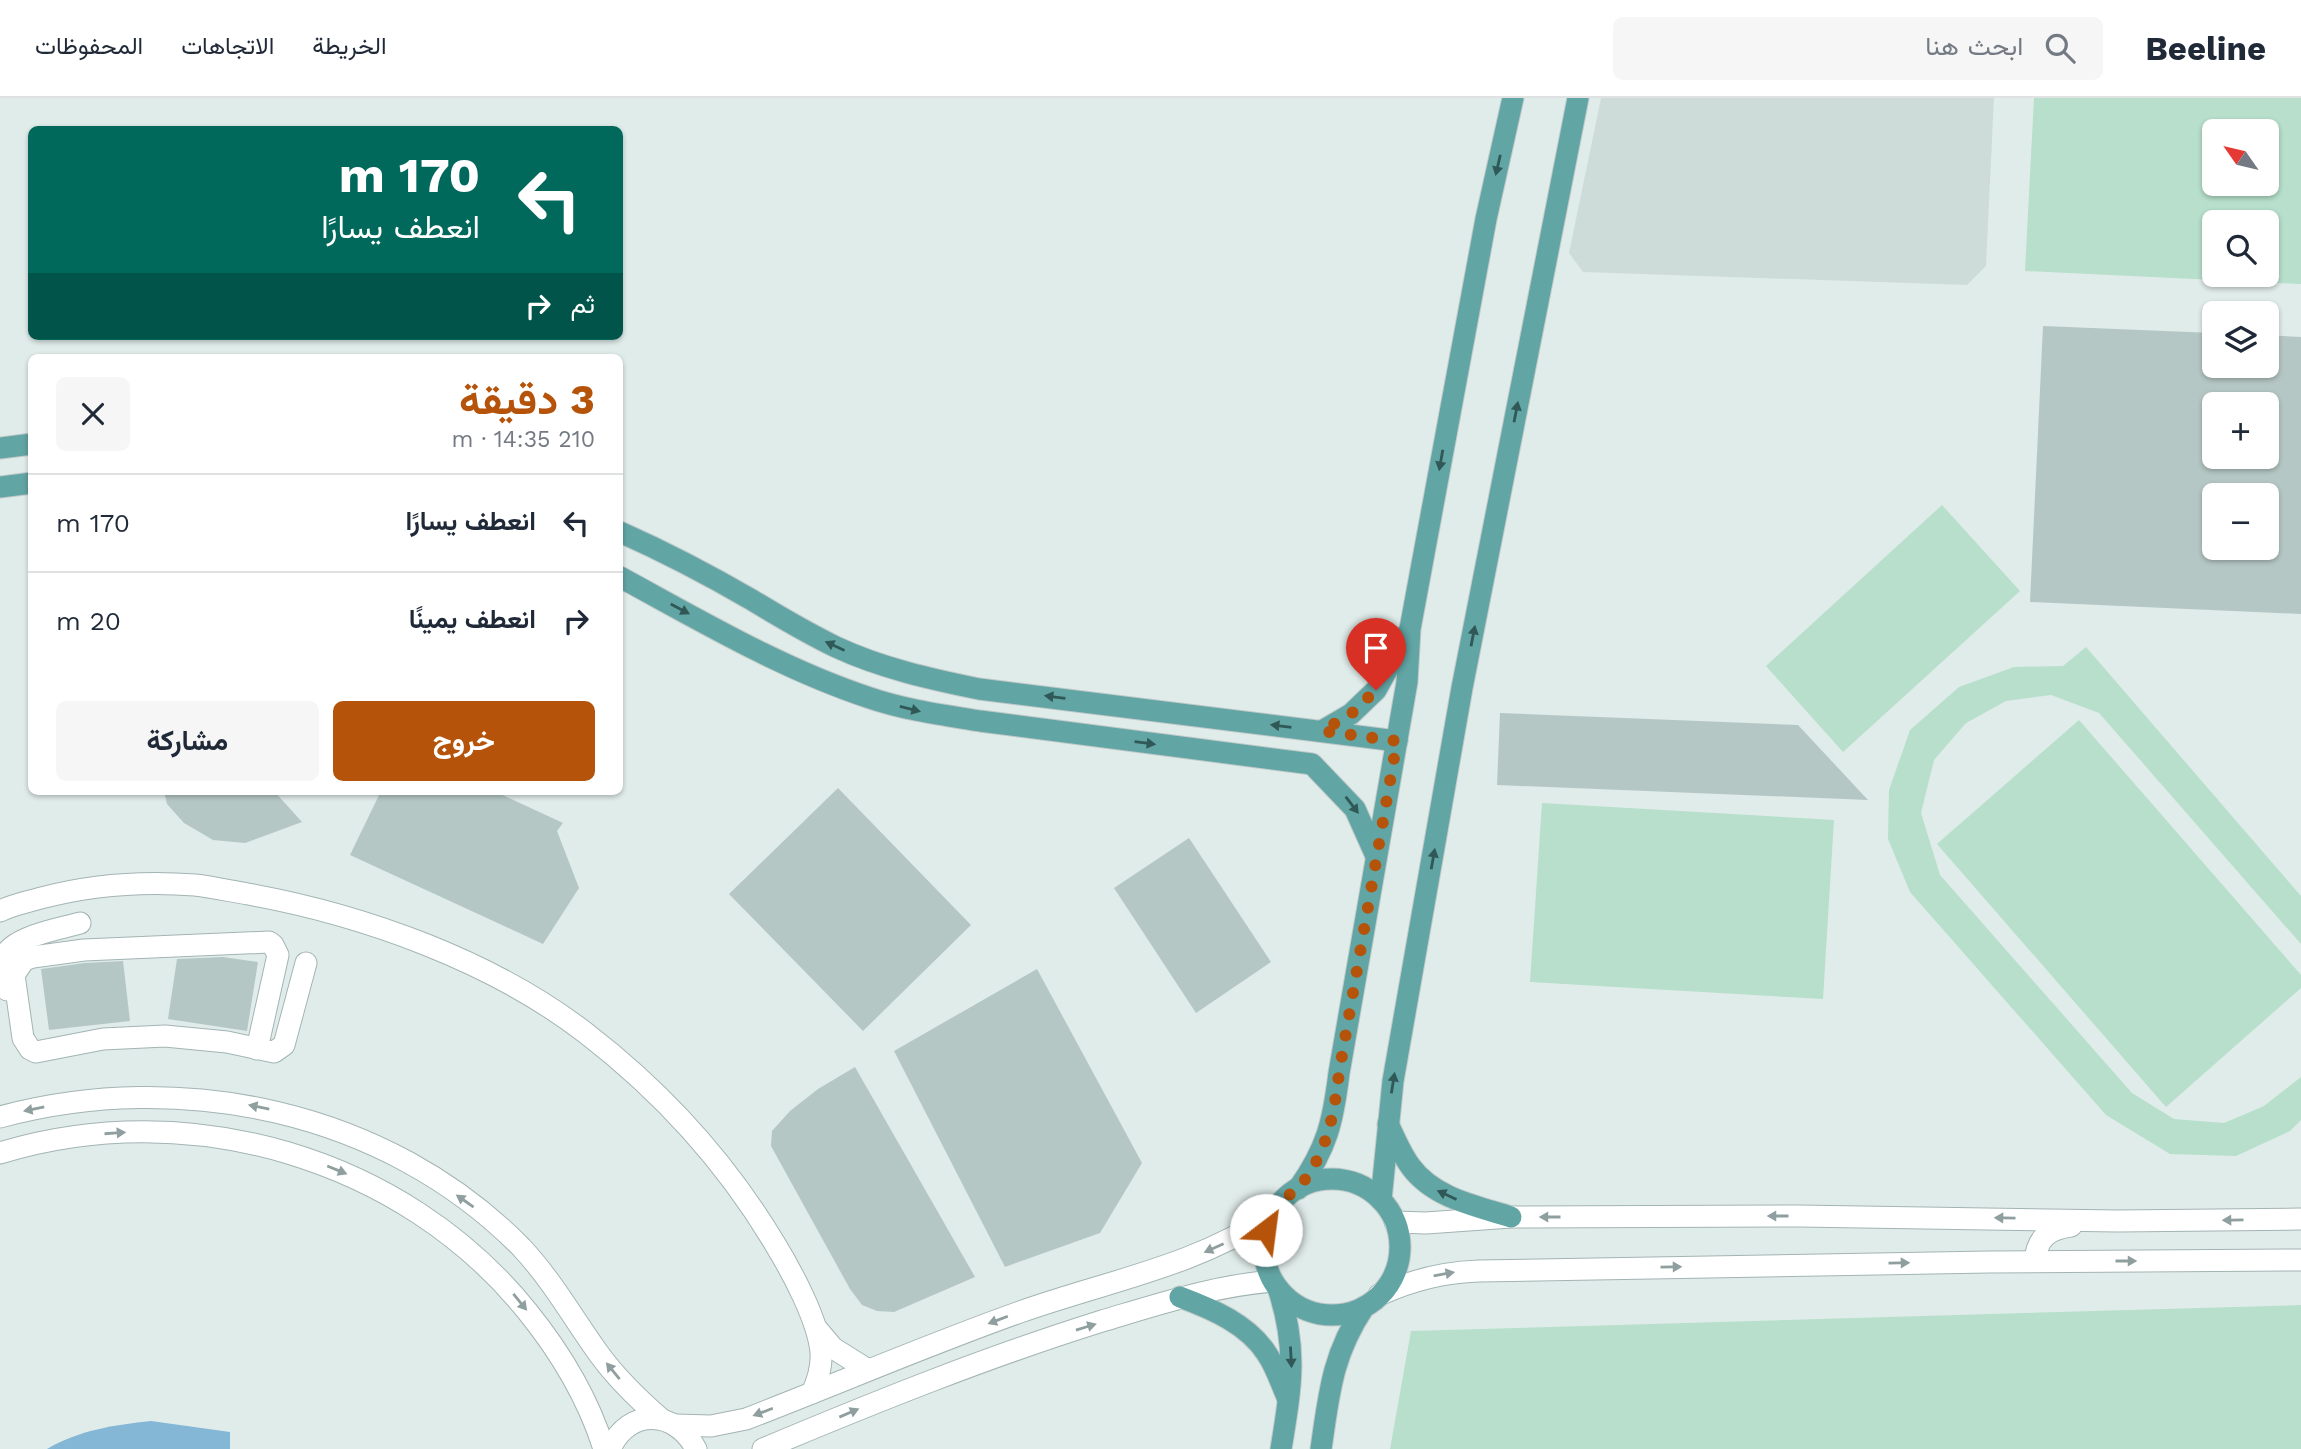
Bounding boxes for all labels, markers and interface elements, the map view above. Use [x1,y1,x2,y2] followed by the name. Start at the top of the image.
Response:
[1613,17,2103,80] search box
[2041,29,2079,67] icon: search
[2145,29,2266,68] text: Beeline
[1925,31,2023,61] text: ابحث هنا
[35,32,143,60] text: المحفوظات
[181,32,274,60] text: الاتجاهات
[312,32,387,60] text: الخريطة
[2202,119,2278,196] north arrow
[2202,119,2279,560] map controls
[339,146,480,204] text: 170 m
[504,154,595,245] icon: left
[1492,154,1503,176] one-way arrow
[321,208,480,246] text: انعطف يسارًا
[2202,210,2279,287] button: search
[519,287,557,325] icon: right
[571,289,595,319] text: ثم
[2202,301,2279,378] button: layers
[459,375,595,424] text: 3 دقيقة
[56,377,130,451] button: close
[2202,392,2279,469] button: +
[1511,401,1522,423] one-way arrow
[451,426,595,453] text: 210 m · 14:35
[1436,449,1447,471] one-way arrow
[2202,483,2279,560] button: −
[557,504,595,542] icon: left
[406,506,536,536] text: انعطف يسارًا
[56,508,130,538] text: 170 m
[557,602,595,640] icon: right
[670,603,690,615] one-way arrow
[409,604,536,634] text: انعطف يمينًا
[56,606,121,636] text: 20 m
[1346,618,1406,690] pin
[1467,625,1478,647] one-way arrow
[1357,629,1395,667] icon: arrive
[825,640,845,652] one-way arrow
[1044,692,1066,703] one-way arrow
[56,701,319,781] button: مشاركة
[333,701,595,781] button: خروج
[900,704,922,715] one-way arrow
[1270,720,1292,731] one-way arrow
[1134,737,1156,748] one-way arrow
[1344,796,1358,814] one-way arrow
[1427,848,1438,870] one-way arrow
[1388,1072,1399,1094] one-way arrow
[248,1102,270,1113] one-way arrow
[23,1104,45,1115] one-way arrow
[104,1128,126,1139] one-way arrow
[327,1165,348,1176] one-way arrow
[1437,1189,1457,1201] one-way arrow
[1229,1193,1303,1267] position arrow
[456,1194,474,1208] one-way arrow
[1767,1210,1789,1222] one-way arrow
[1539,1211,1561,1223] one-way arrow
[1994,1212,2016,1224] one-way arrow
[2222,1214,2244,1226] one-way arrow
[1203,1243,1224,1254] one-way arrow
[2115,1255,2137,1267] one-way arrow
[1888,1258,1910,1269] one-way arrow
[1660,1262,1682,1273] one-way arrow
[1433,1268,1455,1279] one-way arrow
[512,1293,527,1310] one-way arrow
[987,1315,1008,1326] one-way arrow
[1075,1321,1096,1331] one-way arrow
[1286,1347,1297,1369] one-way arrow
[606,1363,621,1380] one-way arrow
[753,1407,774,1418] one-way arrow
[839,1407,859,1419] one-way arrow

